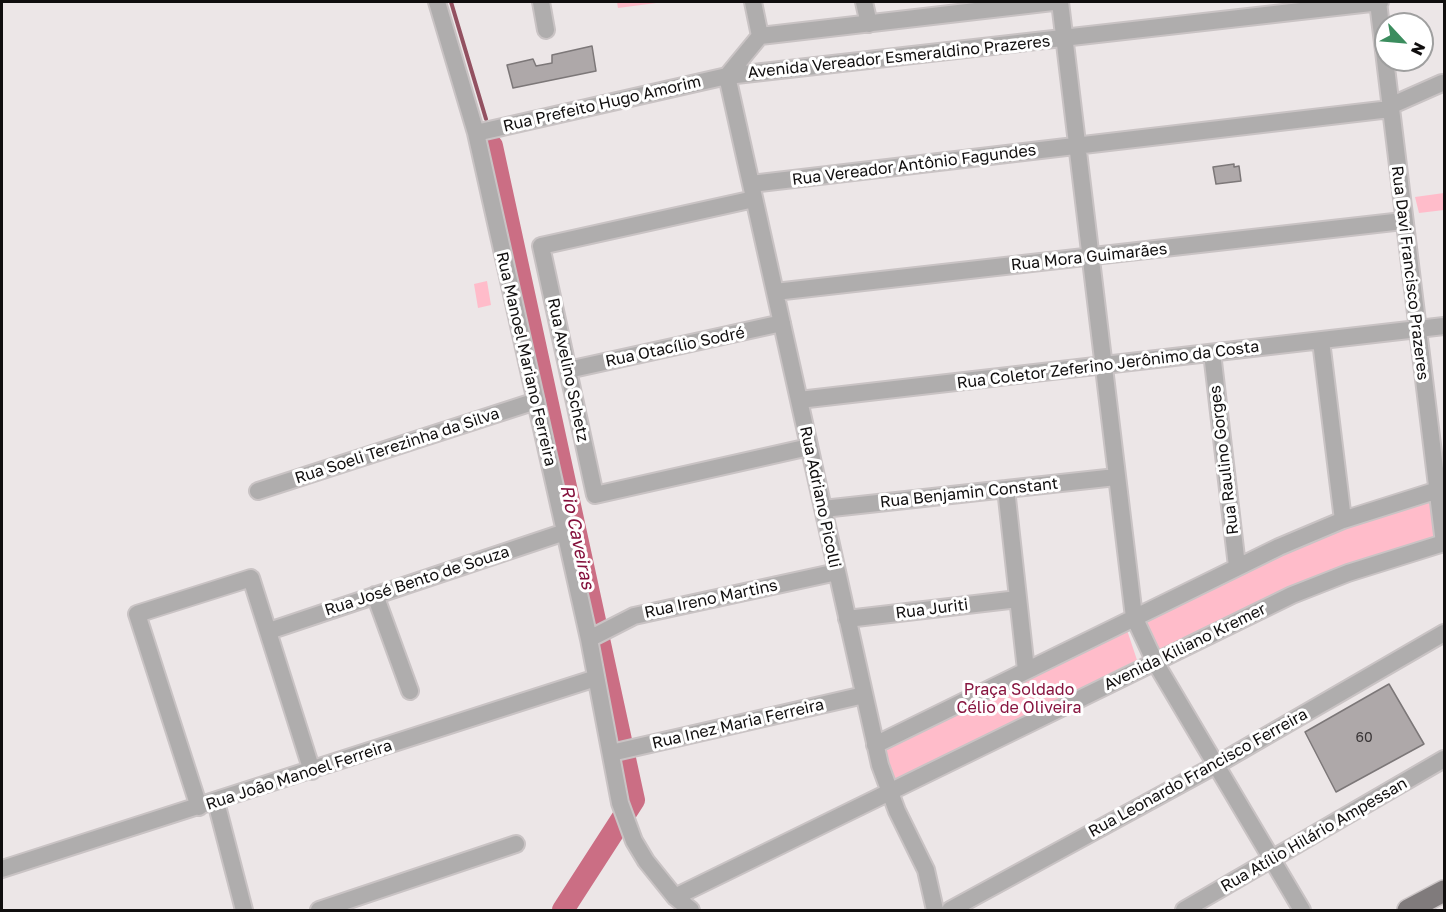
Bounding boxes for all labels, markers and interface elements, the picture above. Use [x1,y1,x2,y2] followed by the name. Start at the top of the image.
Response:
[1374,12,1434,72] north arrow
[747,32,1051,82] street label: Avenida Vereador Esmeraldino Prazeres
[1407,39,1430,59] text: N
[501,72,703,136] street label: Rua Prefeito Hugo Amorim
[791,140,1037,190] street label: Rua Vereador Antônio Fagundes
[1387,165,1433,381] street label: Rua Davi Francisco Prazeres
[1010,239,1168,275] street label: Rua Mora Guimarães
[492,250,560,468] street label: Rua Manoel Mariano Ferreira
[543,296,593,444] street label: Rua Avelino Schetz
[604,323,746,371] street label: Rua Otacílio Sodré
[956,337,1260,393] street label: Rua Coletor Zeferino Jerônimo da Costa
[1205,384,1243,536] street label: Rua Raulino Gorges
[292,404,502,488] street label: Rua Soeli Terezinha da Silva
[796,424,844,570] street label: Rua Adriano Picolli
[879,474,1059,512] street label: Rua Benjamin Constant
[555,483,599,591] water label: Rio Caveiras
[322,542,512,620] street label: Rua José Bento de Souza
[643,576,779,622] street label: Rua Ireno Martins
[895,595,969,623] street label: Rua Juriti
[1101,599,1269,695] street label: Avenida Kiliano Kremer
[957,680,1081,718] park label: Praça Soldado Célio de Oliveira
[650,695,826,753] street label: Rua Inez Maria Ferreira
[1085,705,1311,841] street label: Rua Leonardo Francisco Ferreira
[1355,730,1373,746] house number: 60
[203,736,395,814] street label: Rua João Manoel Ferreira
[1217,774,1411,896] street label: Rua Atílio Hilário Ampessan

